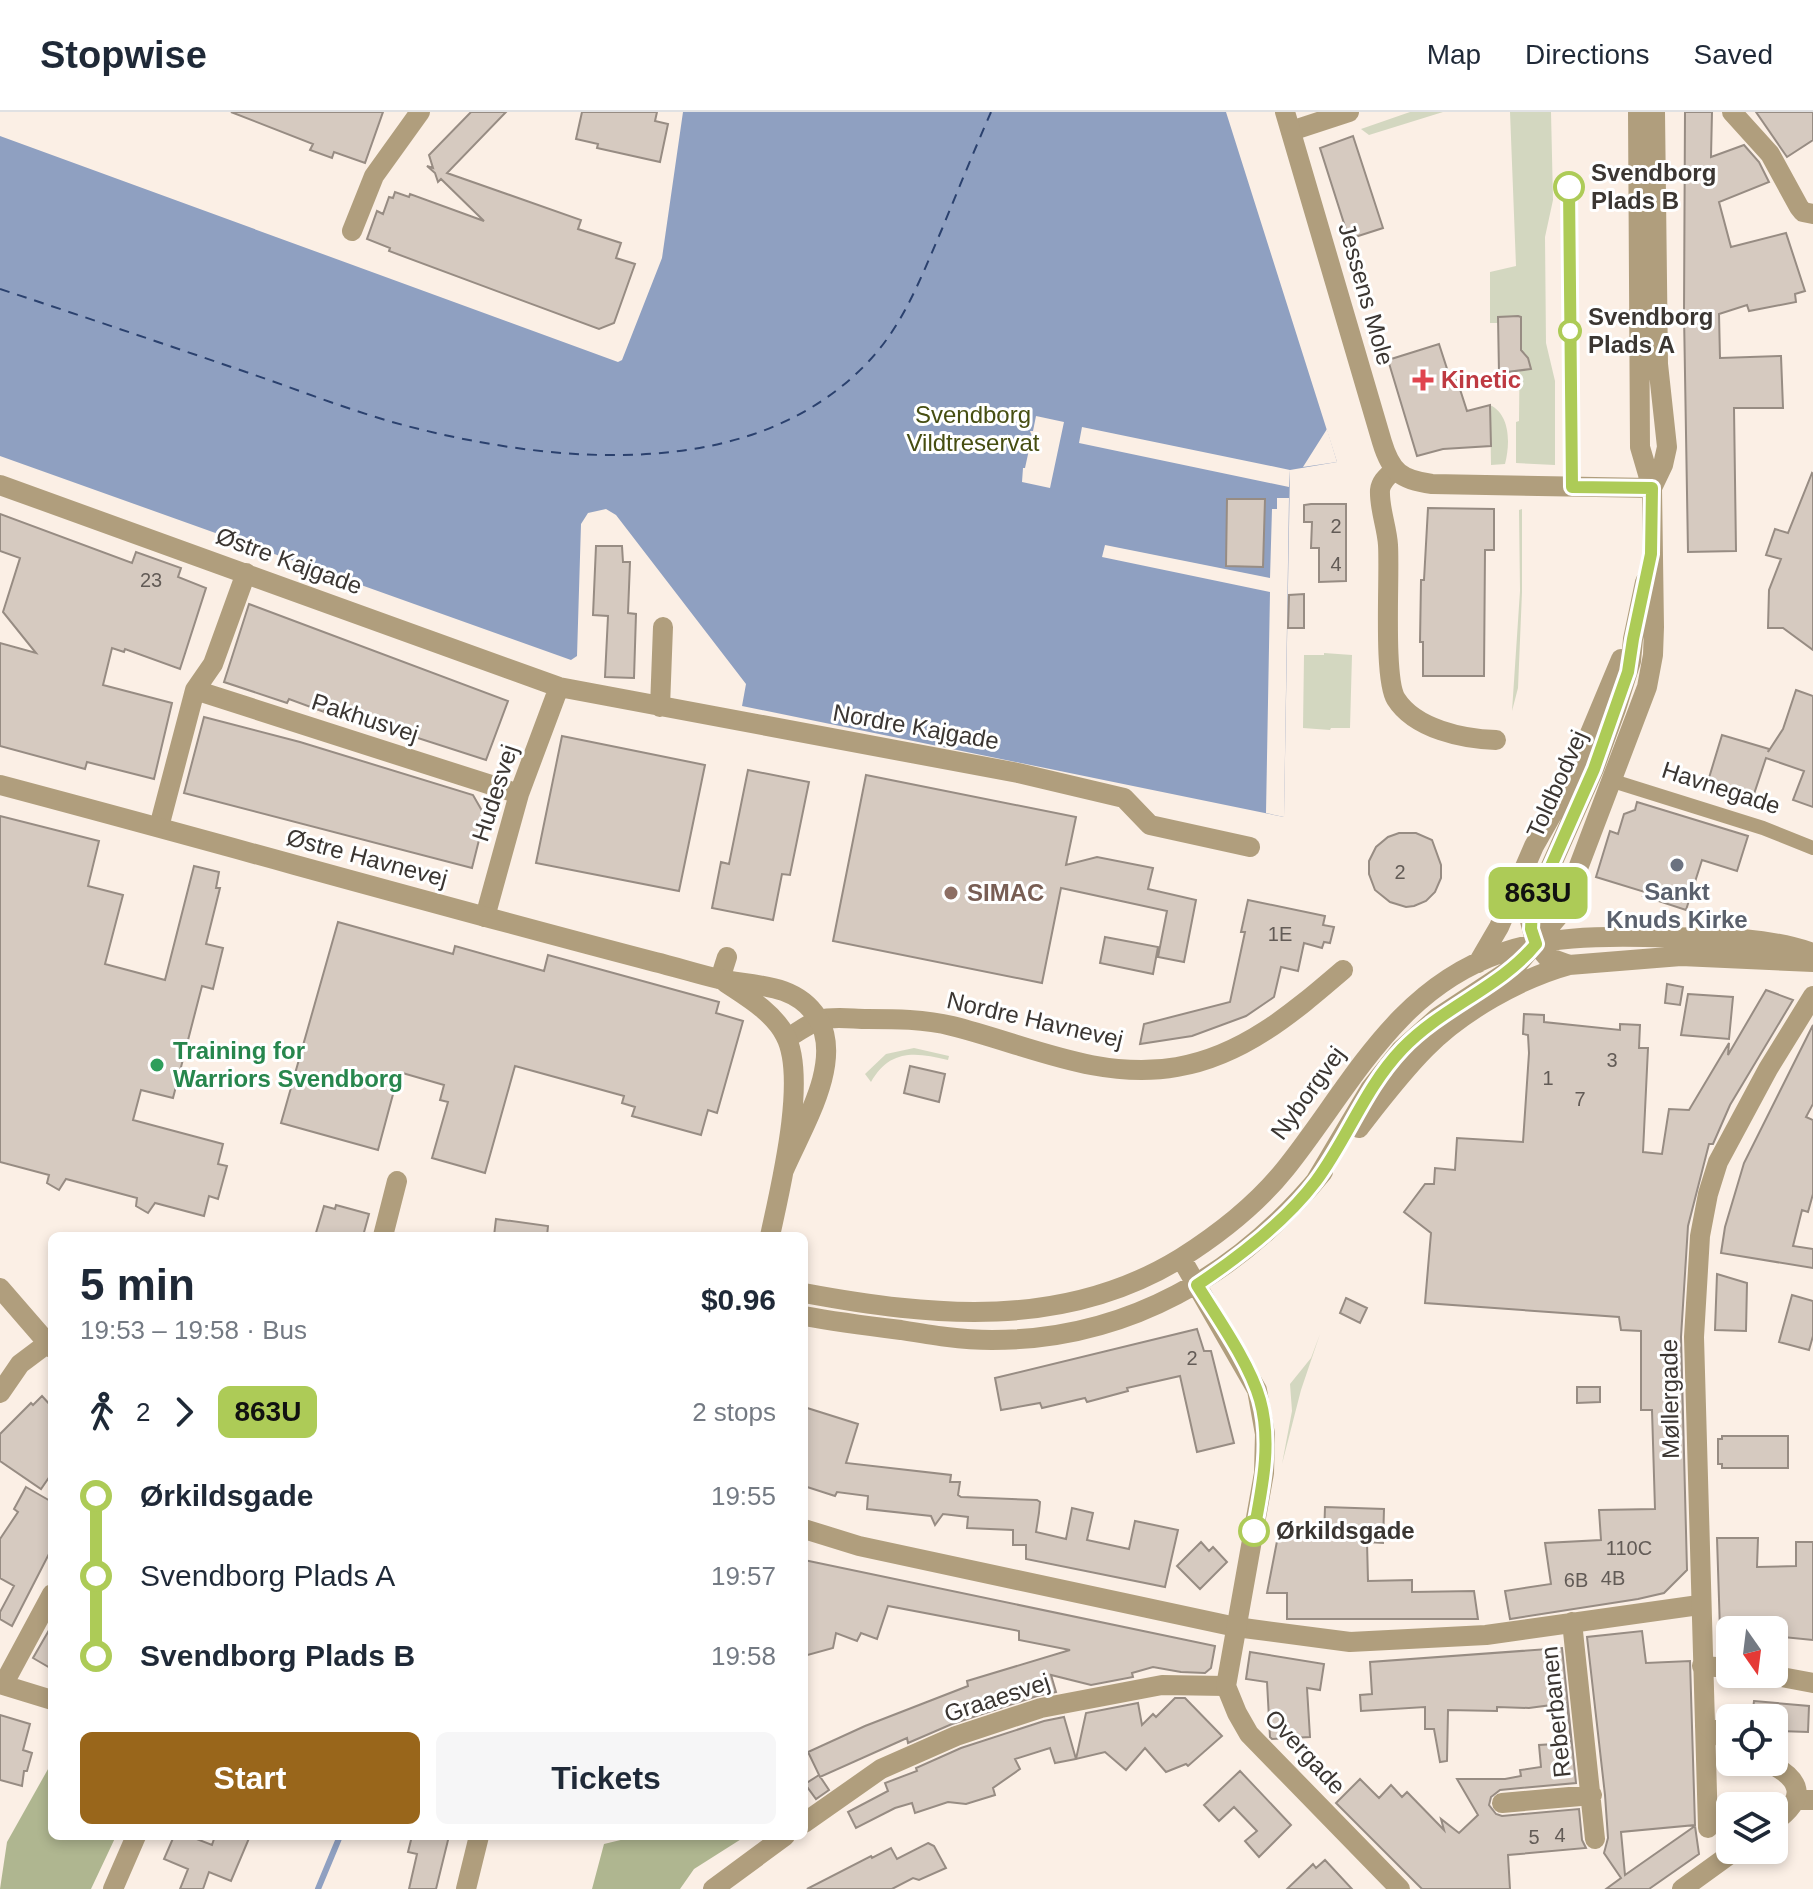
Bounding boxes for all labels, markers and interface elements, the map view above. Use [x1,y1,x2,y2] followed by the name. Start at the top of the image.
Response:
[40,34,207,76] text: Stopwise
[1427,39,1481,70] text: Map
[1525,39,1650,70] text: Directions
[1694,39,1773,70] text: Saved
[1591,159,1716,214] place label: Svendborg Plads B
[1554,172,1584,202] marker: Svendborg Plads B
[1333,220,1400,368] street label: Jessens Mole
[1588,303,1713,358] place label: Svendborg Plads A
[1559,320,1581,342] marker: Svendborg Plads A
[1441,366,1521,393] place label: Kinetic
[1412,369,1434,391] marker: Kinetic
[907,401,1040,456] park label: Svendborg Vildtreservat
[1330,515,1342,537] house number: 2
[212,522,366,599] street label: Østre Kajgade
[1330,553,1342,575] house number: 4
[140,569,162,591] house number: 23
[308,688,422,747] street label: Pakhusvej
[831,699,1001,754] street label: Nordre Kajgade
[1521,726,1592,842] street label: Toldbodvej
[466,741,523,845] street label: Hudesvej
[1659,756,1784,819] street label: Havnegade
[284,823,451,892] street label: Østre Havnevej
[1668,856,1686,874] marker: Sankt Knuds Kirke
[1394,861,1406,883] house number: 2
[1482,867,1594,919] line badge: 863U
[1505,877,1571,908] text: 863U
[1606,878,1748,933] place label: Sankt Knuds Kirke
[967,879,1044,906] place label: SIMAC
[942,884,960,902] marker: SIMAC
[1268,923,1292,945] house number: 1E
[944,986,1126,1053] street label: Nordre Havnevej
[173,1037,403,1092] place label: Training for Warriors Svendborg
[1265,1041,1350,1144] street label: Nyborgvej
[1606,1049,1618,1071] house number: 3
[148,1056,166,1074] marker: Training for Warriors Svendborg
[1542,1067,1554,1089] house number: 1
[1574,1088,1586,1110] house number: 7
[80,1260,195,1309] text: 5 min
[701,1283,776,1316] text: $0.96
[80,1315,307,1345] text: 19:53 – 19:58 · Bus
[1655,1339,1684,1459] street label: Møllergade
[1186,1347,1198,1369] house number: 2
[80,1390,124,1434] icon: walk
[162,1390,206,1434] icon: forward
[234,1396,301,1427] text: 863U
[136,1397,150,1427] text: 2
[692,1397,776,1427] text: 2 stops
[140,1479,313,1512] text: Ørkildsgade
[711,1481,776,1511] text: 19:55
[1239,1516,1269,1546] marker: Ørkildsgade
[1276,1517,1415,1544] place label: Ørkildsgade
[1606,1537,1652,1559] house number: 110C
[140,1559,395,1592] text: Svendborg Plads A
[711,1561,776,1591] text: 19:57
[1601,1567,1625,1589] house number: 4B
[1564,1569,1588,1591] house number: 6B
[1716,1616,1788,1688] north arrow
[1716,1616,1788,1864] map controls
[140,1639,415,1672] text: Svendborg Plads B
[711,1641,776,1671] text: 19:58
[1535,1645,1576,1779] street label: Reberbanen
[941,1668,1053,1727] street label: Graaesvej
[1260,1704,1351,1799] street label: Overgade
[1716,1704,1788,1776] button: locate
[80,1732,420,1824] button: Start
[436,1732,776,1824] button: Tickets
[1716,1792,1788,1864] button: layers
[1554,1824,1566,1846] house number: 4
[1528,1826,1540,1848] house number: 5

